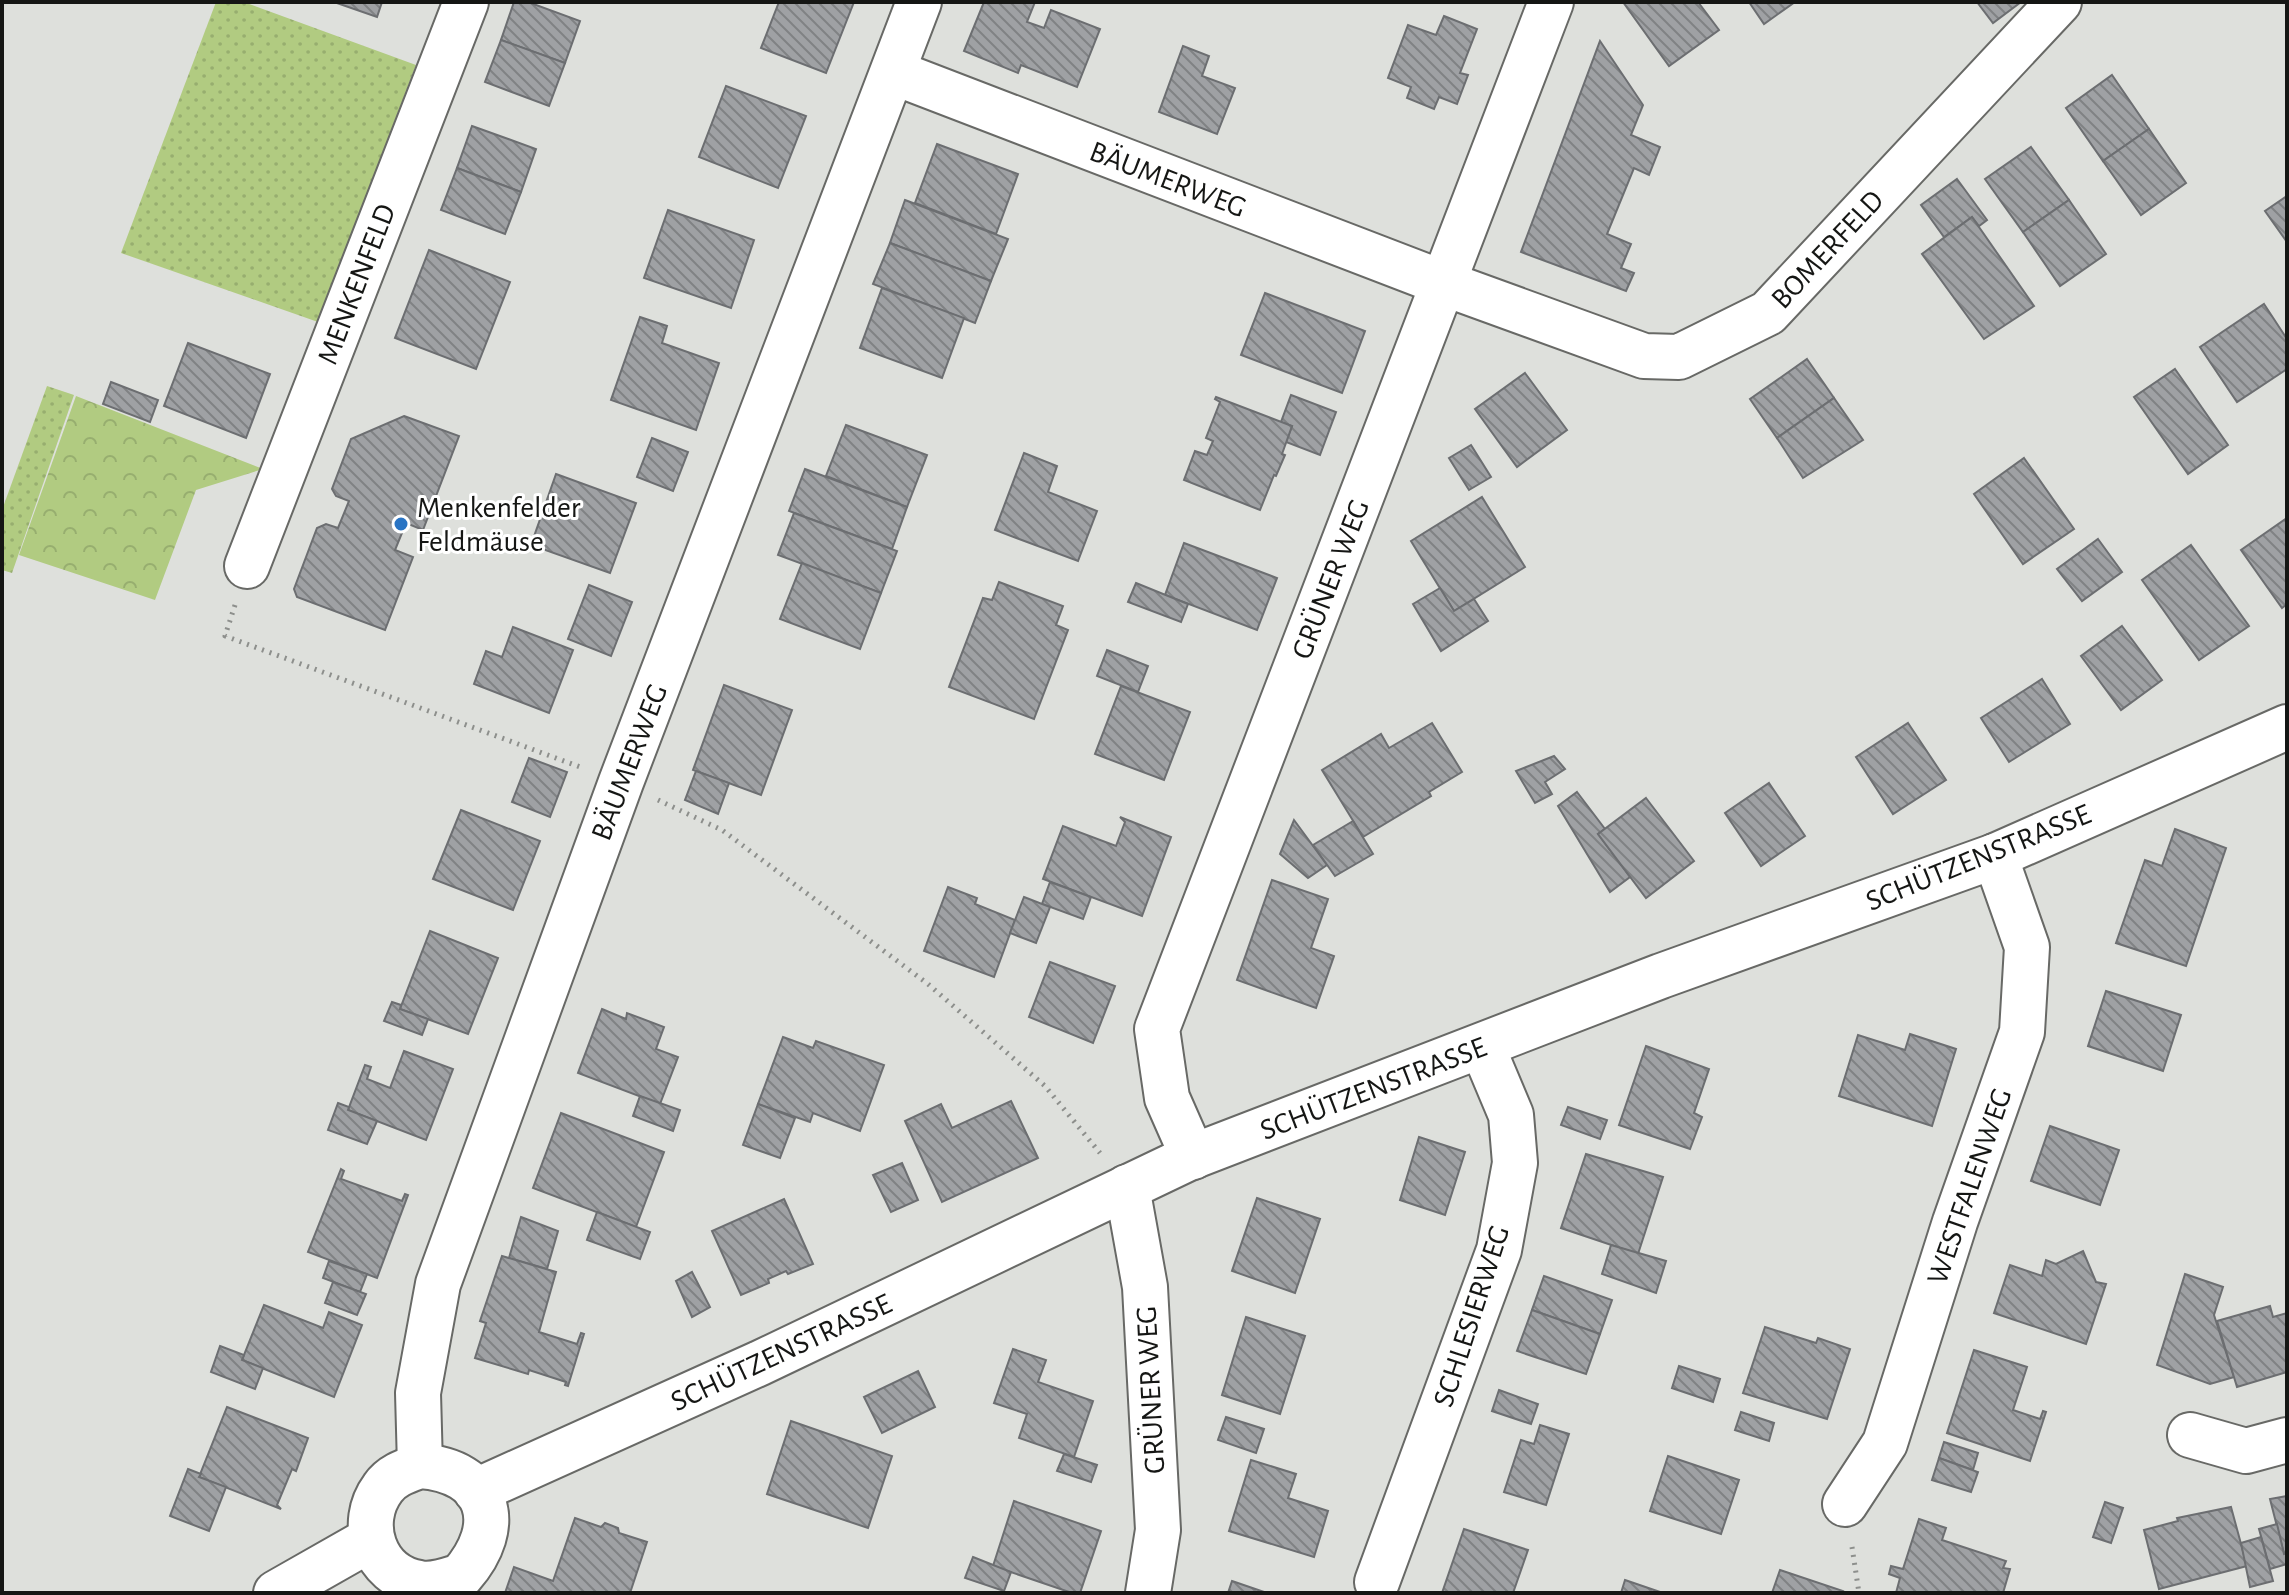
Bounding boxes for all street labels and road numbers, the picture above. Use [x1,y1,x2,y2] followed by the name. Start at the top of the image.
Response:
[1085,136,1250,223] street label: BÄUMERWEG
[1766,185,1890,315] street label: BOMERFELD
[313,200,401,369] street label: MENKENFELD
[1286,495,1375,663] street label: GRÜNER WEG
[586,680,673,845] street label: BÄUMERWEG
[1861,798,2095,917] street label: SCHÜTZENSTRASSE
[1256,1031,1491,1146] street label: SCHÜTZENSTRASSE
[1922,1085,2017,1288] street label: WESTFALENWEG
[1429,1222,1515,1411] street label: SCHLESIERWEG
[666,1288,896,1417] street label: SCHÜTZENSTRASSE
[1131,1305,1170,1475] street label: GRÜNER WEG

